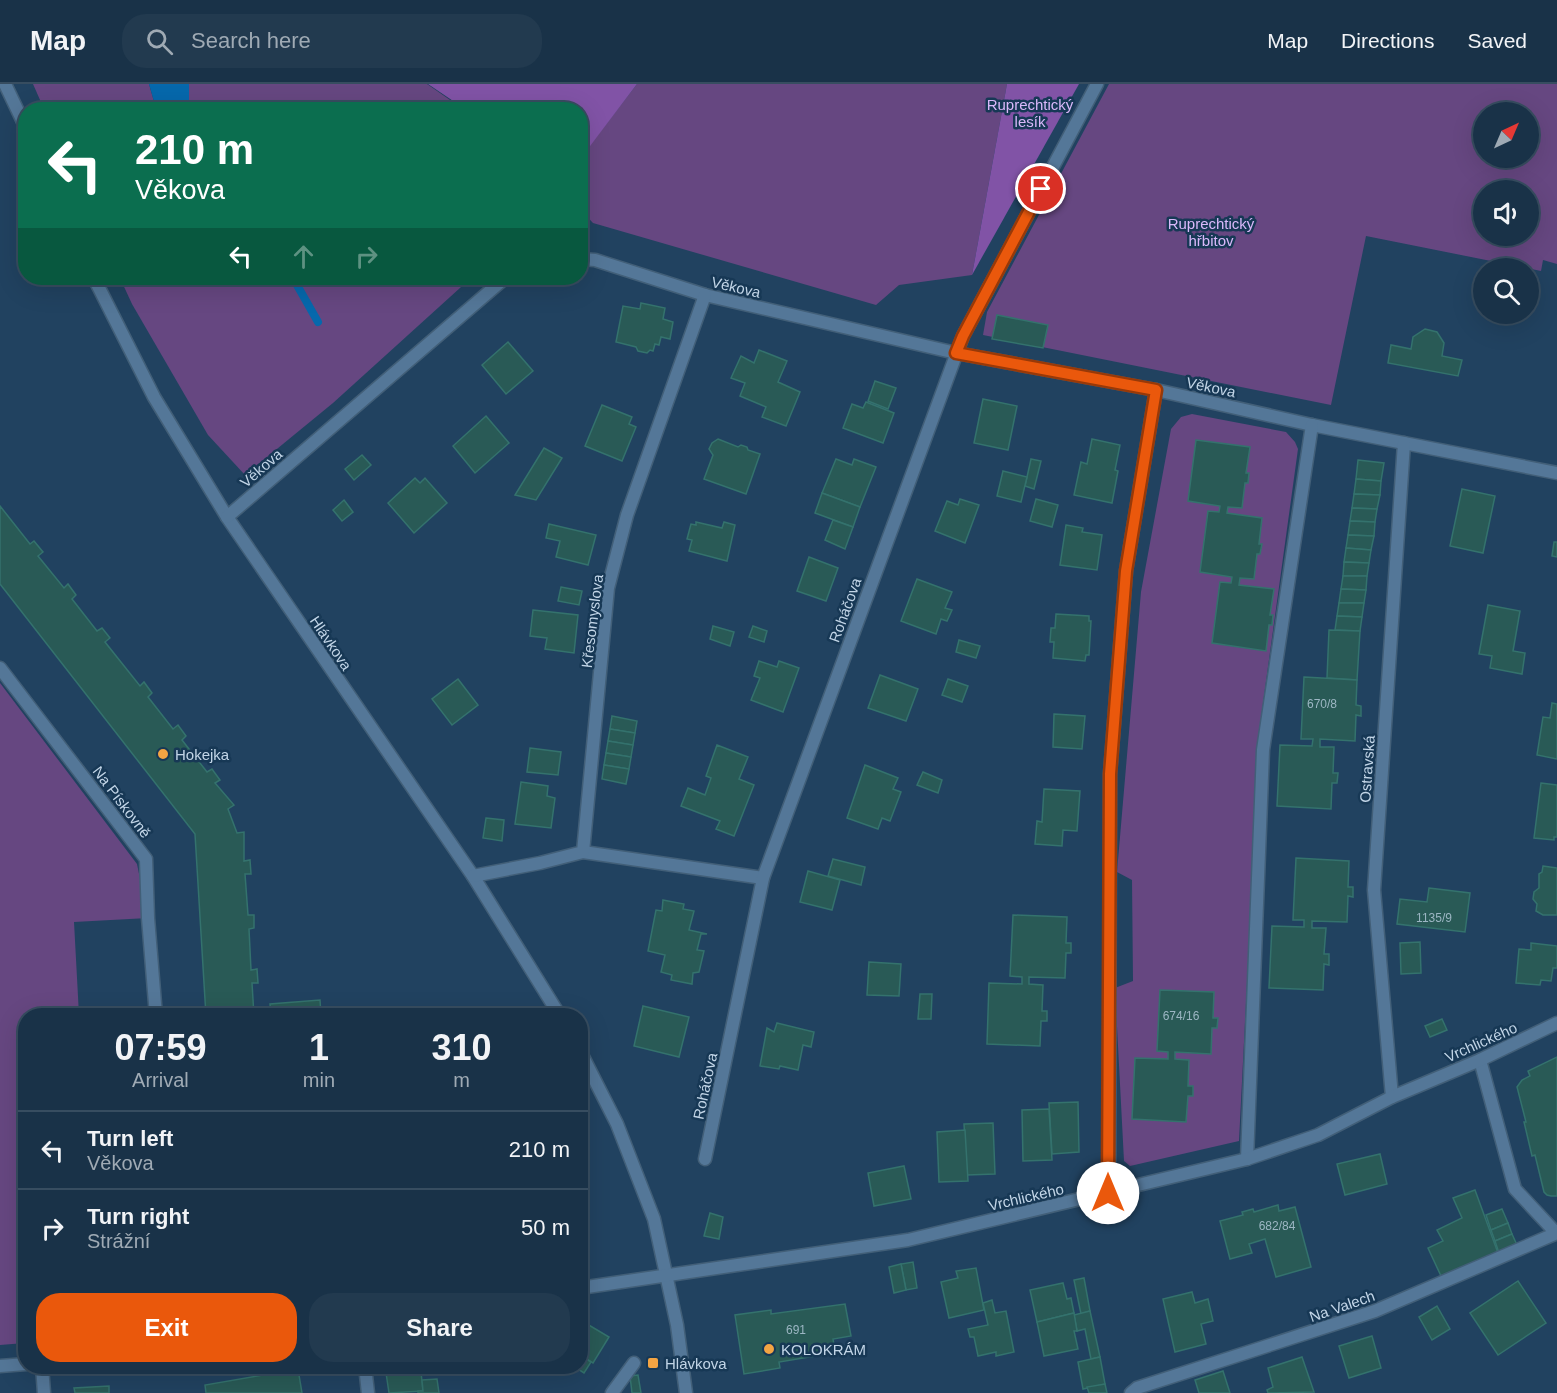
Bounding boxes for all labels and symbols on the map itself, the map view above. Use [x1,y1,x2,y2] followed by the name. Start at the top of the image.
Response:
[987,96,1074,130] park label: Ruprechtický lesík
[1473,102,1539,168] north arrow
[1015,163,1066,214] pin
[1168,215,1255,249] park label: Ruprechtický hřbitov
[710,273,763,301] street label: Věkova
[1185,373,1238,401] street label: Věkova
[237,445,286,491] street label: Věkova
[578,573,606,669] street label: Křesomyslova
[825,575,865,645] street label: Roháčova
[307,613,356,674] street label: Hlávkova
[1307,697,1337,711] house number: 670/8
[1356,734,1378,803] street label: Ostravská
[175,746,230,763] place label: Hokejka
[156,747,170,761] marker: Hokejka
[90,763,154,841] street label: Na Pískovně
[1416,911,1452,925] house number: 1135/9
[1163,1009,1200,1023] house number: 674/16
[1442,1019,1520,1065] street label: Vrchlického
[690,1051,720,1121] street label: Roháčova
[1076,1161,1140,1225] position arrow
[987,1180,1065,1214] street label: Vrchlického
[1259,1219,1296,1233] house number: 682/84
[1307,1287,1377,1325] street label: Na Valech
[786,1323,806,1337] house number: 691
[781,1341,866,1358] place label: KOLOKRÁM
[762,1342,776,1356] marker: KOLOKRÁM
[665,1355,727,1372] place label: Hlávkova
[646,1356,660,1370] marker: Hlávkova

